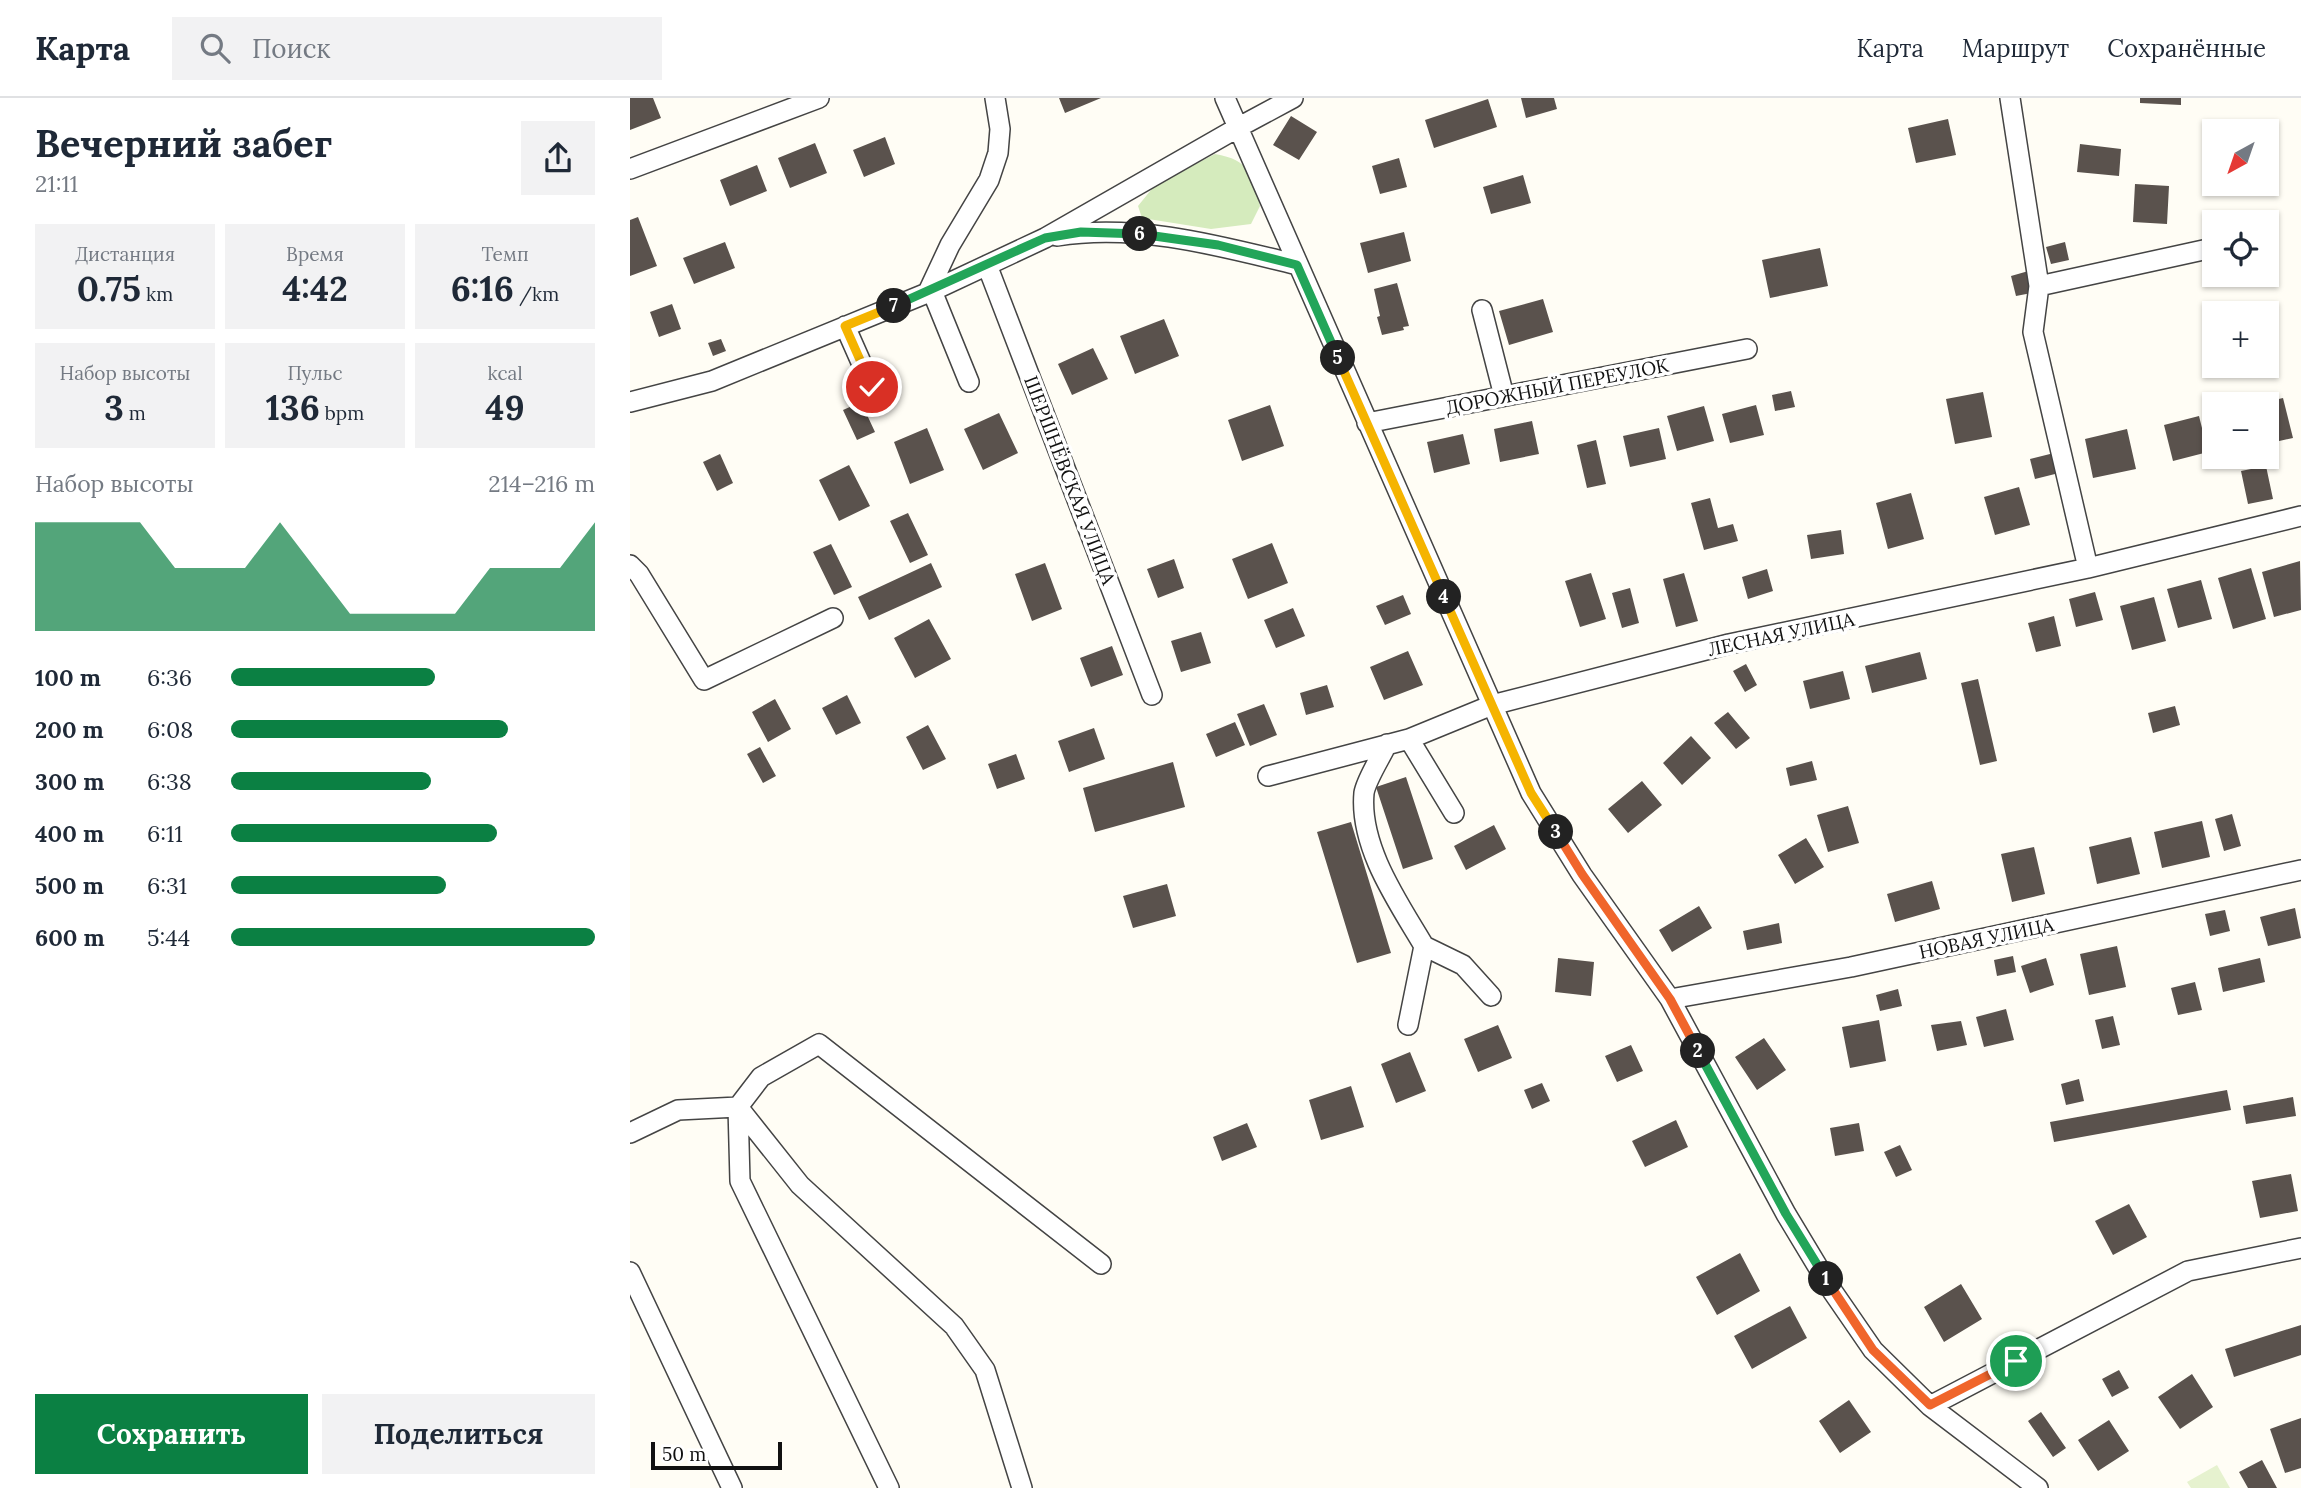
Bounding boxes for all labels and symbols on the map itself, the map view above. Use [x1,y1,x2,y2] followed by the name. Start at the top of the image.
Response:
[2202,119,2278,196] north arrow
[1122,216,1158,252] pin: 6
[876,288,912,324] pin: 7
[1320,341,1356,376] pin: 5
[1443,353,1671,419] street label: ДОРОЖНЫЙ ПЕРЕУЛОК
[842,357,902,417] pin
[1019,372,1121,589] street label: ШЕРШНЁВСКАЯ УЛИЦА
[1426,580,1462,614] pin: 4
[1706,607,1857,661] street label: ЛЕСНАЯ УЛИЦА
[1538,814,1574,850] pin: 3
[1916,912,2057,964] street label: НОВАЯ УЛИЦА
[1680,1034,1716,1068] pin: 2
[1808,1262,1844,1296] pin: 1
[1986,1331,2046,1391] pin
[651,1439,782,1471] scale bar

